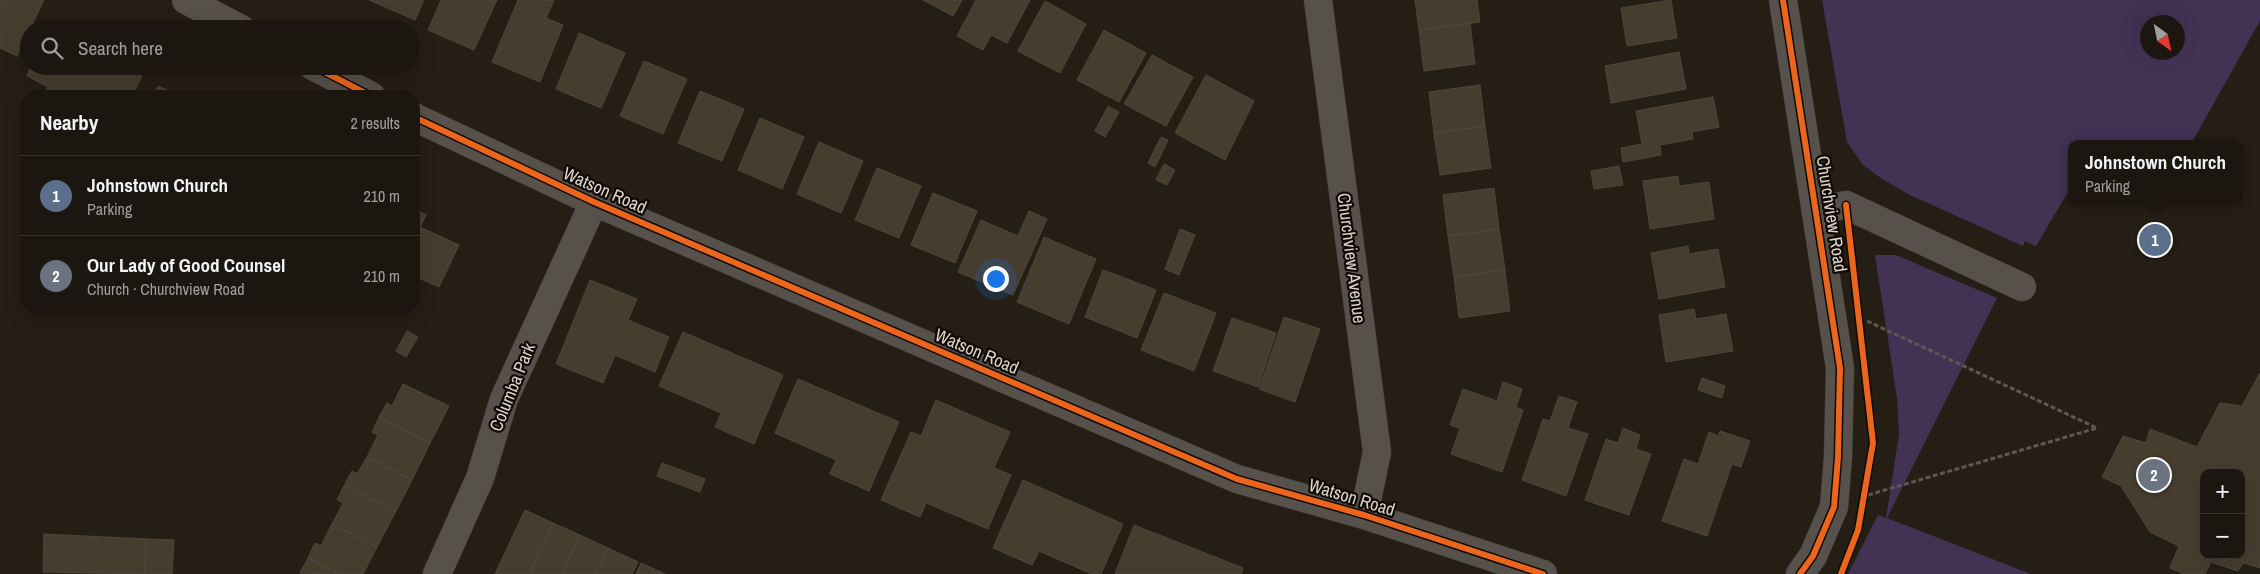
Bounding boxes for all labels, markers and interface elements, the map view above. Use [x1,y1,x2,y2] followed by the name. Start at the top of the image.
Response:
[2140,15,2185,60] north arrow
[20,20,420,75] search box
[38,34,66,62] icon: search
[78,35,163,61] text: Search here
[40,108,98,137] text: Nearby
[350,112,400,134] text: 2 results
[2068,140,2243,205] popup
[2085,149,2226,175] text: Johnstown Church
[1810,154,1854,274] street label: Churchview Road
[559,161,651,219] street label: Watson Road
[87,172,228,198] text: Johnstown Church
[2085,175,2130,197] text: Parking
[52,185,60,207] text: 1
[364,185,400,207] text: 210 m
[1332,191,1372,325] street label: Churchview Avenue
[87,198,132,220] text: Parking
[2139,221,2171,259] pin: 1
[87,252,285,278] text: Our Lady of Good Counsel
[52,265,60,287] text: 2
[364,265,400,287] text: 210 m
[983,266,1009,292] your location
[87,278,245,300] text: Church · Churchview Road
[931,322,1023,380] street label: Watson Road
[483,338,541,435] street label: Columba Park
[2138,456,2170,494] pin: 2
[2200,469,2245,559] map controls
[2200,469,2245,514] button: +
[1306,472,1398,522] street label: Watson Road
[2200,514,2245,559] button: −

